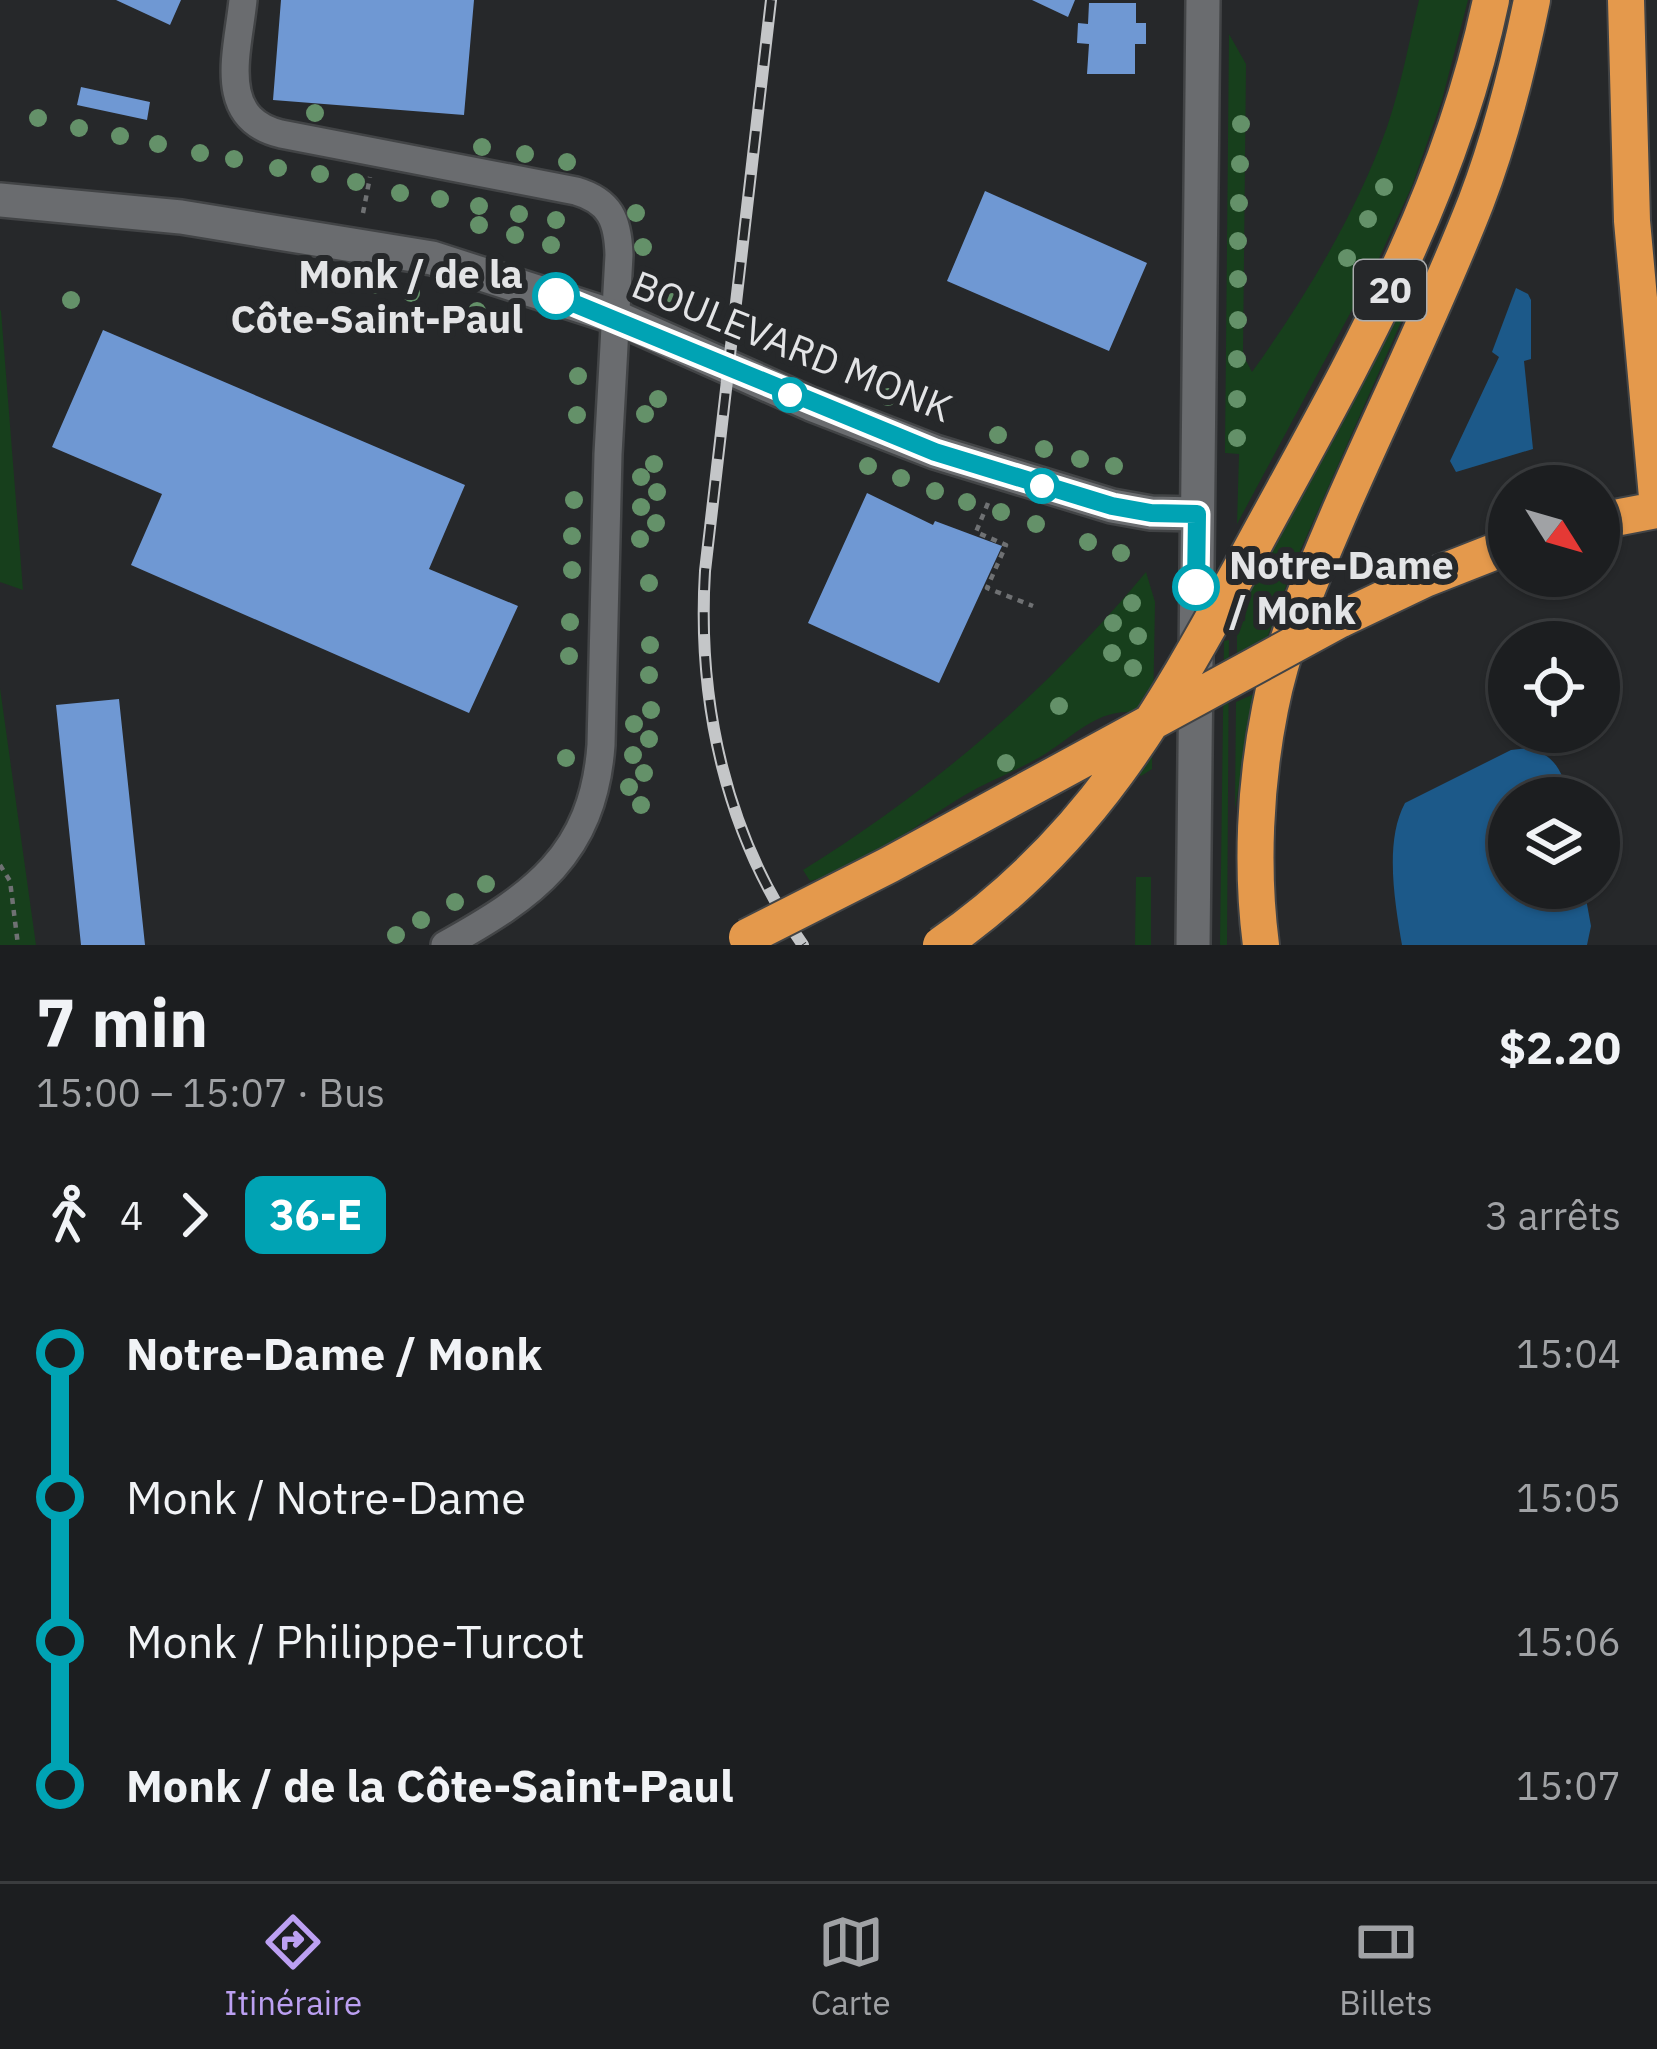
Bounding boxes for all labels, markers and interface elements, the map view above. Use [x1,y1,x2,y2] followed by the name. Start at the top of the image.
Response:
[230,248,523,344] place label: Monk / de la Côte-Saint-Paul
[625,258,960,433] street label: BOULEVARD MONK
[1354,260,1426,320] road number: 20
[534,274,578,318] marker: Monk / de la Côte-Saint-Paul
[774,379,806,411] unlabelled marker
[1488,465,1620,597] north arrow
[1488,465,1620,909] map controls
[1026,470,1058,502] unlabelled marker
[1229,539,1454,635] place label: Notre-Dame / Monk
[1174,565,1218,609] marker: Notre-Dame / Monk
[1488,621,1620,753] button: locate
[1488,777,1620,909] button: layers
[36,979,208,1065] text: 7 min
[1499,1018,1621,1076] text: $2.20
[36,1067,385,1118] text: 15:00 – 15:07 · Bus
[36,1182,102,1248] icon: walk
[161,1182,227,1248] icon: forward
[269,1187,362,1242] text: 36-E
[120,1190,143,1241] text: 4
[1485,1190,1621,1241] text: 3 arrêts
[126,1324,542,1382] text: Notre-Dame / Monk
[1516,1328,1621,1379] text: 15:04
[126,1468,526,1526] text: Monk / Notre-Dame
[1516,1472,1621,1523] text: 15:05
[126,1612,585,1670] text: Monk / Philippe-Turcot
[1516,1616,1621,1667] text: 15:06
[126,1756,734,1814] text: Monk / de la Côte-Saint-Paul
[1516,1760,1621,1811] text: 15:07
[224,1909,362,2024] tab: Itinéraire
[811,1909,891,2024] tab: Carte
[1339,1909,1433,2024] tab: Billets

